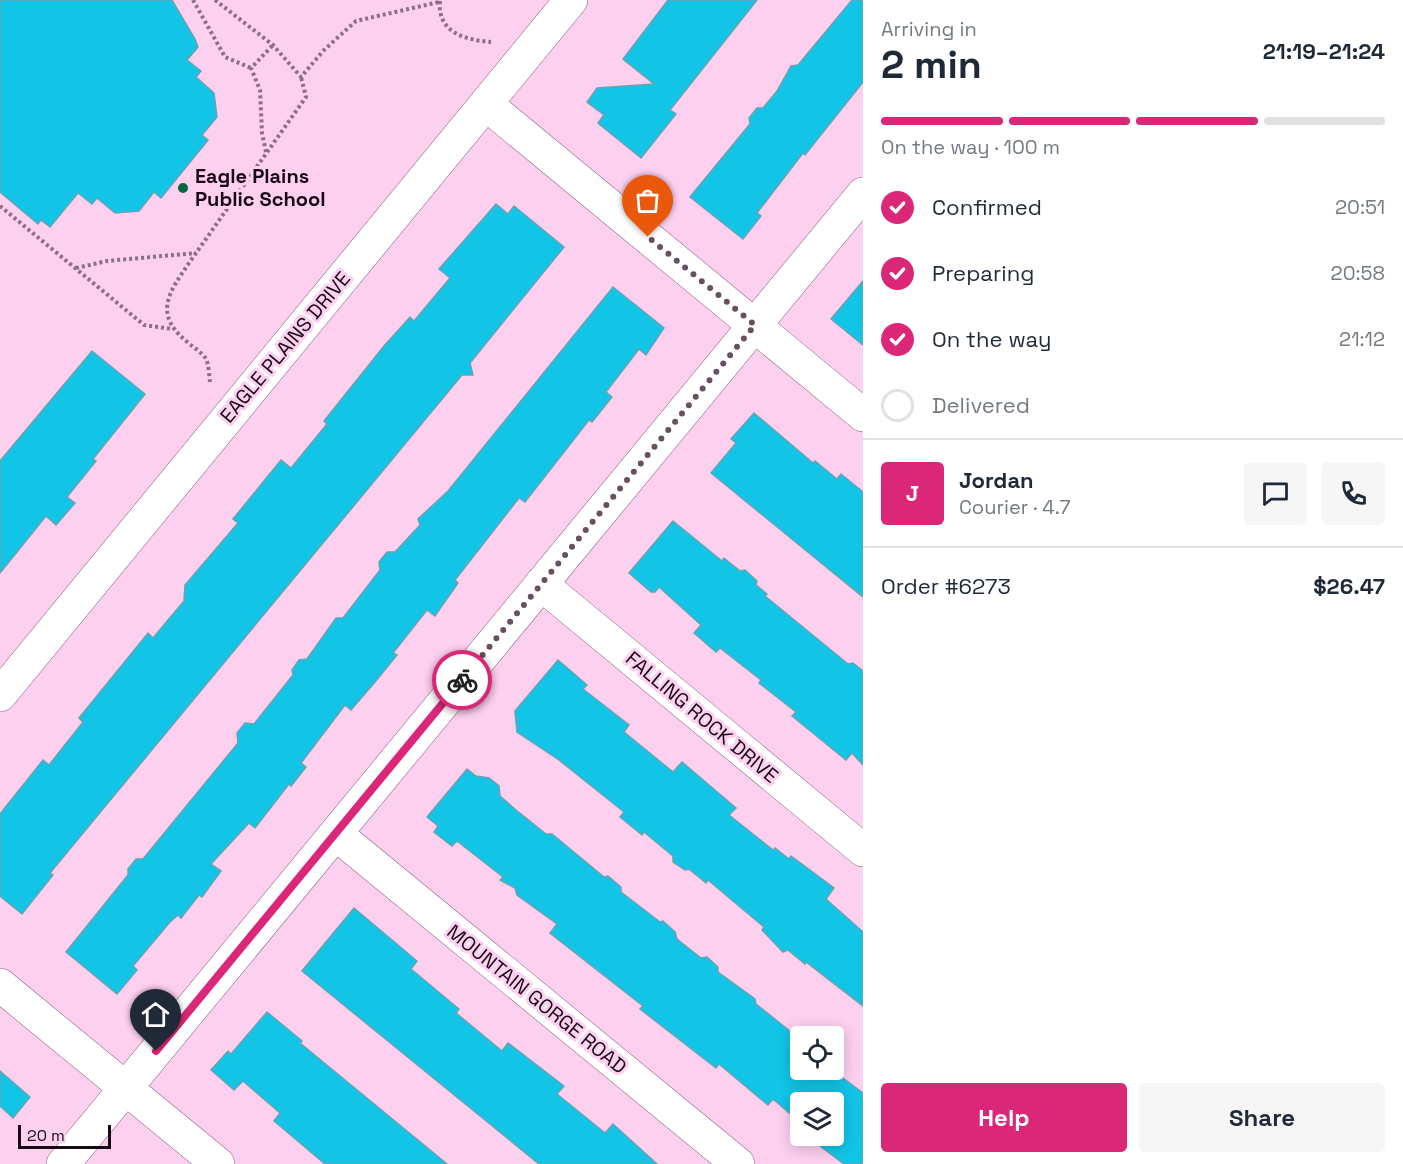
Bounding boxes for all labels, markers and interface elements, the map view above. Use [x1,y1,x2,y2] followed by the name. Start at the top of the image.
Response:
[881,16,977,42] text: Arriving in
[1263,37,1385,65] text: 21:19–21:24
[881,40,982,89] text: 2 min
[881,134,1060,160] text: On the way · 100 m
[195,163,326,212] place label: Eagle Plains Public School
[622,175,673,237] pin
[176,181,190,195] marker: Eagle Plains Public School
[631,184,664,217] icon: bag
[881,191,914,224] icon: check
[932,193,1042,221] text: Confirmed
[1335,194,1385,220] text: 20:51
[881,257,914,290] icon: check
[932,259,1034,287] text: Preparing
[1331,260,1385,286] text: 20:58
[214,266,356,428] street label: EAGLE PLAINS DRIVE
[881,323,914,356] icon: check
[932,325,1051,353] text: On the way
[1339,326,1385,352] text: 21:12
[932,391,1030,419] text: Delivered
[1244,462,1307,525] button: chat
[1322,462,1385,525] button: phone
[959,466,1034,494] text: Jordan
[906,479,919,507] text: J
[959,494,1070,520] text: Courier · 4.7
[881,572,1011,600] text: Order #6273
[1313,572,1385,600] text: $26.47
[620,646,784,788] street label: FALLING ROCK DRIVE
[432,650,492,710] courier
[446,664,479,697] icon: bike
[442,918,632,1080] street label: MOUNTAIN GORGE ROAD
[130,989,181,1051] pin
[139,998,172,1031] icon: home
[790,1026,844,1146] map controls
[790,1026,844,1080] button: locate
[881,1083,1127,1152] button: Help
[1139,1083,1385,1152] button: Share
[790,1092,844,1146] button: layers
[18,1122,111,1150] scale bar
[27,1125,65,1146] text: 20 m

